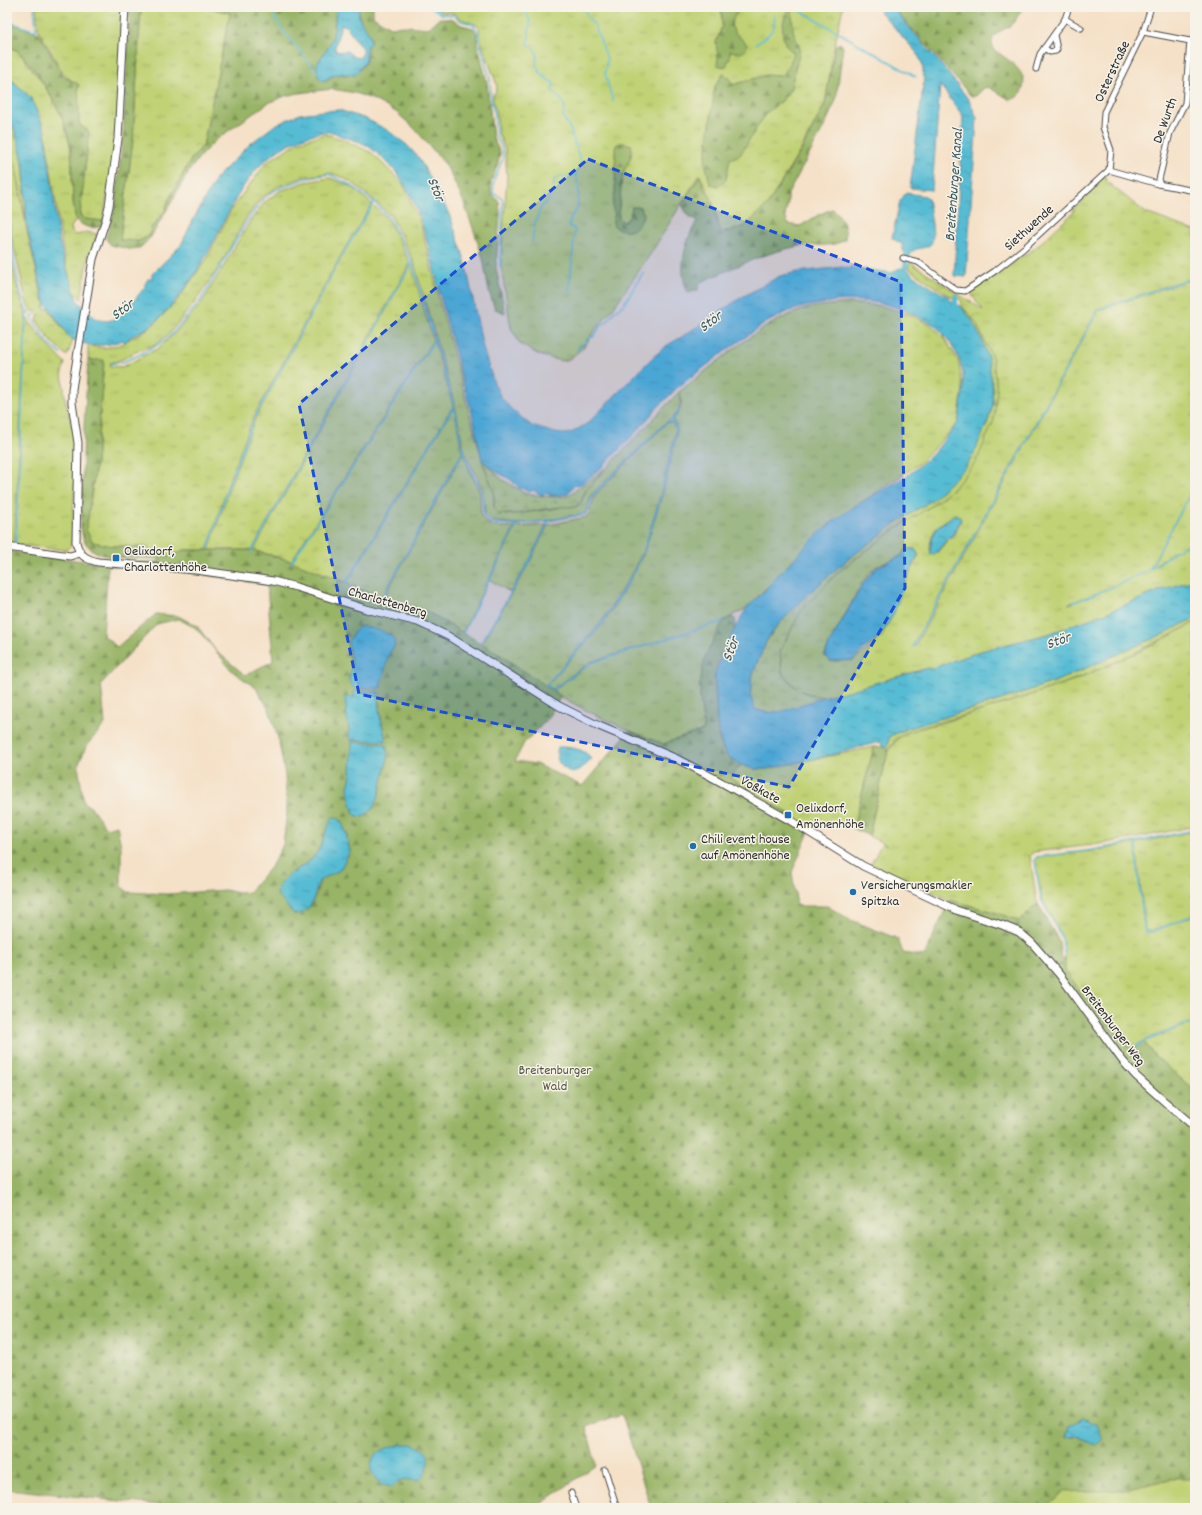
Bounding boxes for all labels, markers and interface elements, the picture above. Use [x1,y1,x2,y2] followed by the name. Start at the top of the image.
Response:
[1090,38,1136,106] street label: Osterstraße
[1148,95,1183,146] street label: De Wurth
[940,126,970,242] water label: Breitenburger Kanal
[420,174,450,207] water label: Stör
[1000,201,1059,256] street label: Siethwende
[107,294,141,327] water label: Stör
[695,306,729,339] water label: Stör
[124,542,207,578] place label: Oelixdorf, Charlottenhöhe
[111,553,121,563] marker: Oelixdorf, Charlottenhöhe
[346,582,429,624] street label: Charlottenberg
[1043,627,1075,656] water label: Stör
[717,633,747,665] water label: Stör
[736,772,784,810] street label: Voßkate
[796,799,864,835] place label: Oelixdorf, Amönenhöhe
[783,810,793,820] marker: Oelixdorf, Amönenhöhe
[701,830,790,866] place label: Chili event house auf Amönenhöhe
[688,841,698,851] marker: Chili event house auf Amönenhöhe
[861,876,973,912] place label: Versicherungsmakler Spitzka
[848,887,858,897] marker: Versicherungsmakler Spitzka
[1075,982,1149,1071] street label: Breitenburger Weg
[518,1061,592,1097] park label: Breitenburger Wald

